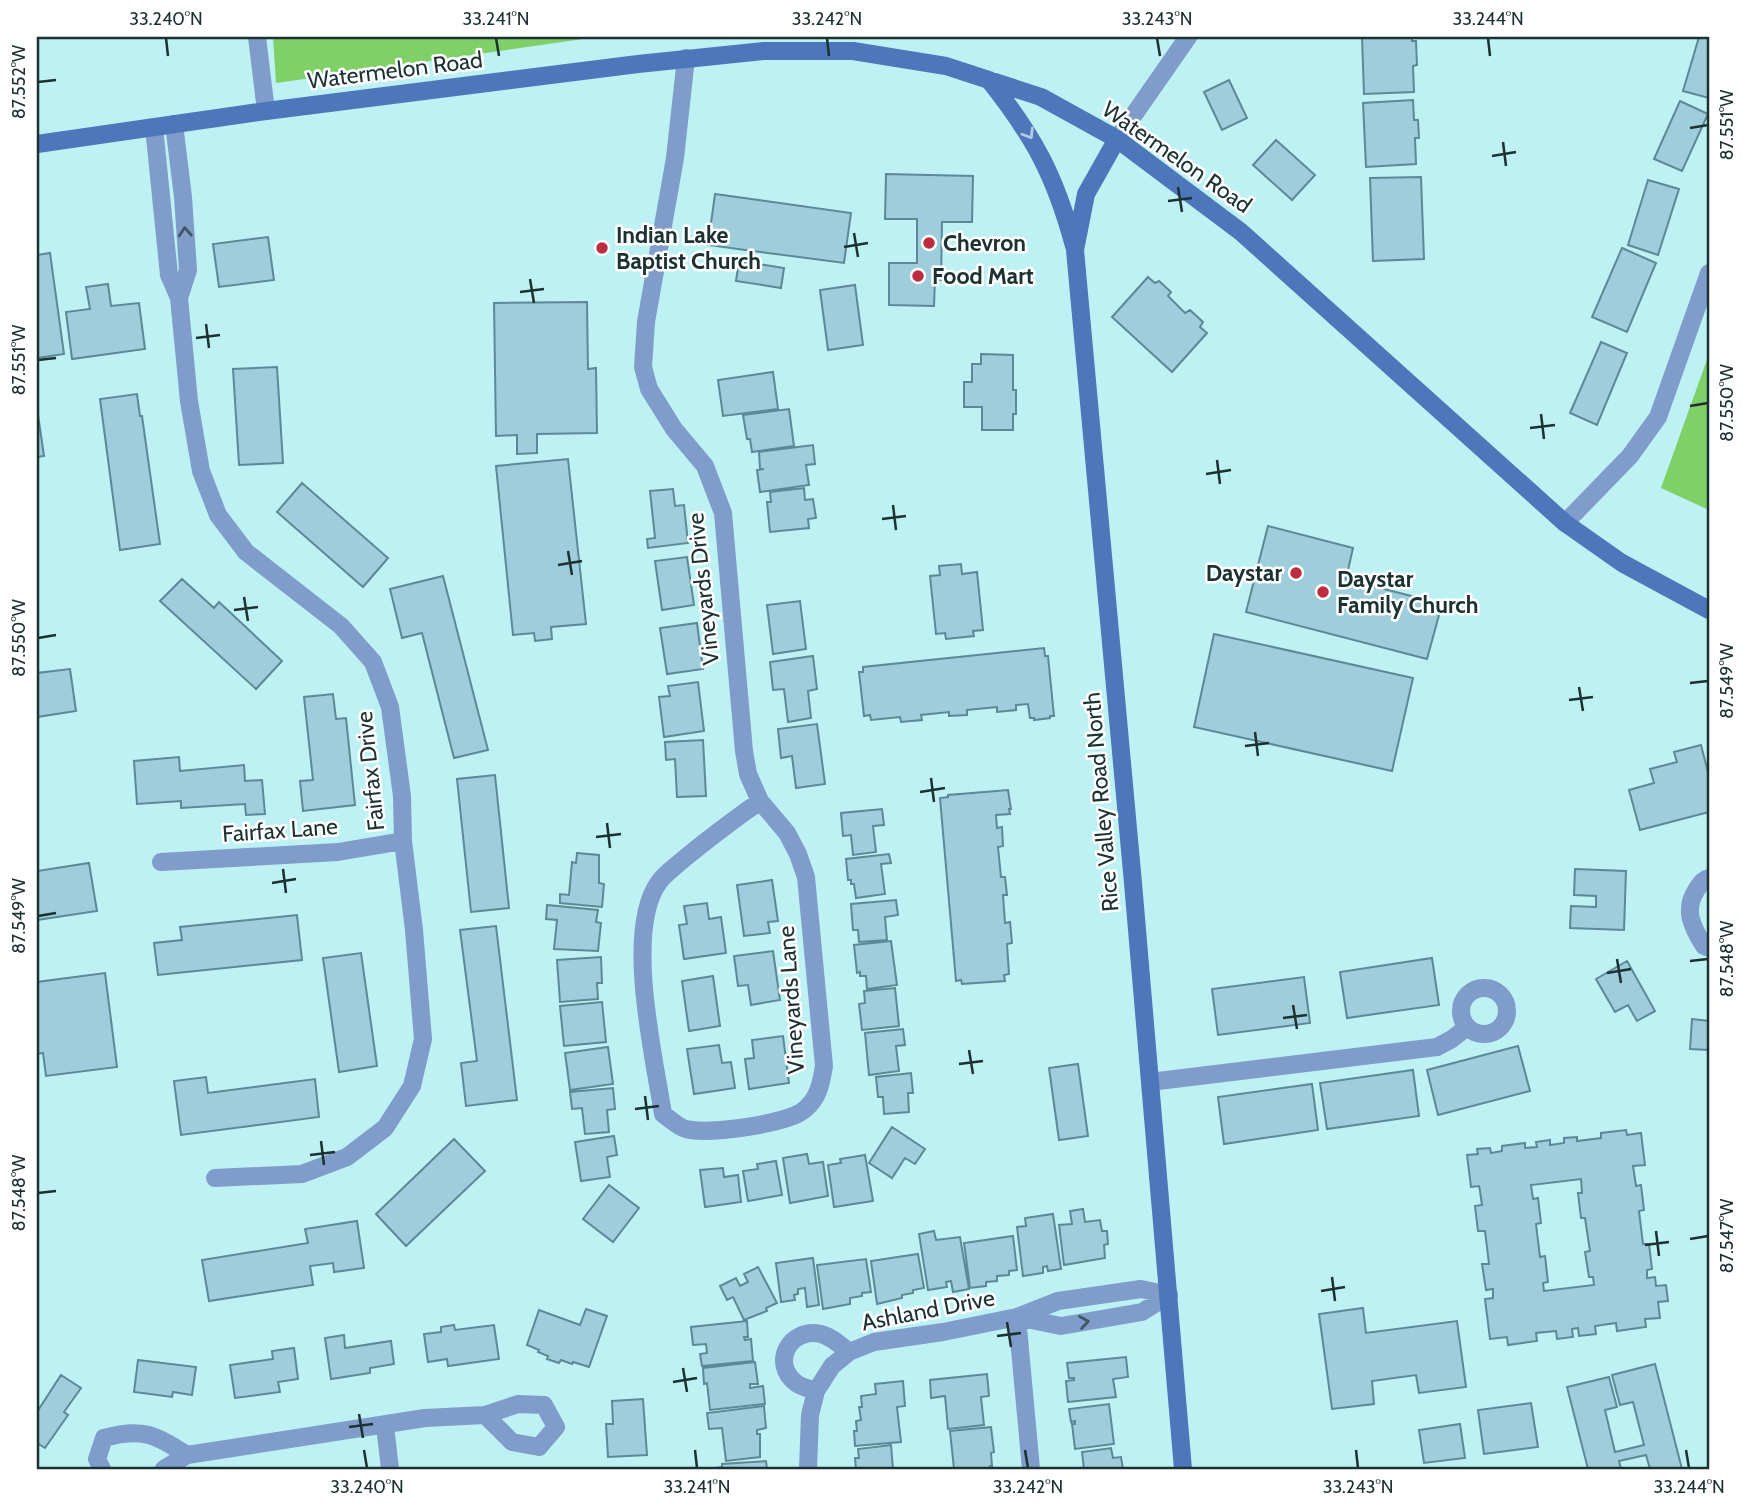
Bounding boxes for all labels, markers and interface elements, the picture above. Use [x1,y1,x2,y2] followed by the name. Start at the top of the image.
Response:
[129,8,203,30] text: 33.240°N
[463,8,529,30] text: 33.241°N
[792,8,862,30] text: 33.242°N
[1122,8,1192,30] text: 33.243°N
[1452,8,1524,30] text: 33.244°N
[8,45,30,119] text: 87.552°W
[306,45,484,95] street label: Watermelon Road
[1716,90,1738,160] text: 87.551°W
[1097,95,1257,219] street label: Watermelon Road
[1021,127,1034,140] one-way arrow
[616,221,761,275] place label: Indian Lake Baptist Church
[178,226,193,237] one-way arrow
[943,229,1026,257] place label: Chevron
[921,235,937,251] marker: Chevron
[594,240,610,256] marker: Indian Lake Baptist Church
[932,262,1034,290] place label: Food Mart
[910,268,926,284] marker: Food Mart
[8,325,30,395] text: 87.551°W
[1716,364,1738,442] text: 87.550°W
[681,511,725,667] street label: Vineyards Drive
[1206,559,1282,587] place label: Daystar
[1288,565,1304,581] marker: Daystar
[1337,565,1478,619] place label: Daystar Family Church
[1315,584,1331,600] marker: Daystar Family Church
[8,599,30,677] text: 87.550°W
[1716,643,1738,719] text: 87.549°W
[1077,691,1125,913] street label: Rice Valley Road North
[350,710,390,832] street label: Fairfax Drive
[221,812,339,848] street label: Fairfax Lane
[8,878,30,954] text: 87.549°W
[1716,921,1738,997] text: 87.548°W
[772,925,810,1075] street label: Vineyards Lane
[8,1155,30,1231] text: 87.548°W
[1716,1199,1738,1273] text: 87.547°W
[859,1283,997,1337] street label: Ashland Drive
[1078,1315,1090,1330] one-way arrow
[330,1476,404,1498] text: 33.240°N
[664,1476,730,1498] text: 33.241°N
[993,1476,1063,1498] text: 33.242°N
[1323,1476,1393,1498] text: 33.243°N
[1653,1476,1725,1498] text: 33.244°N

